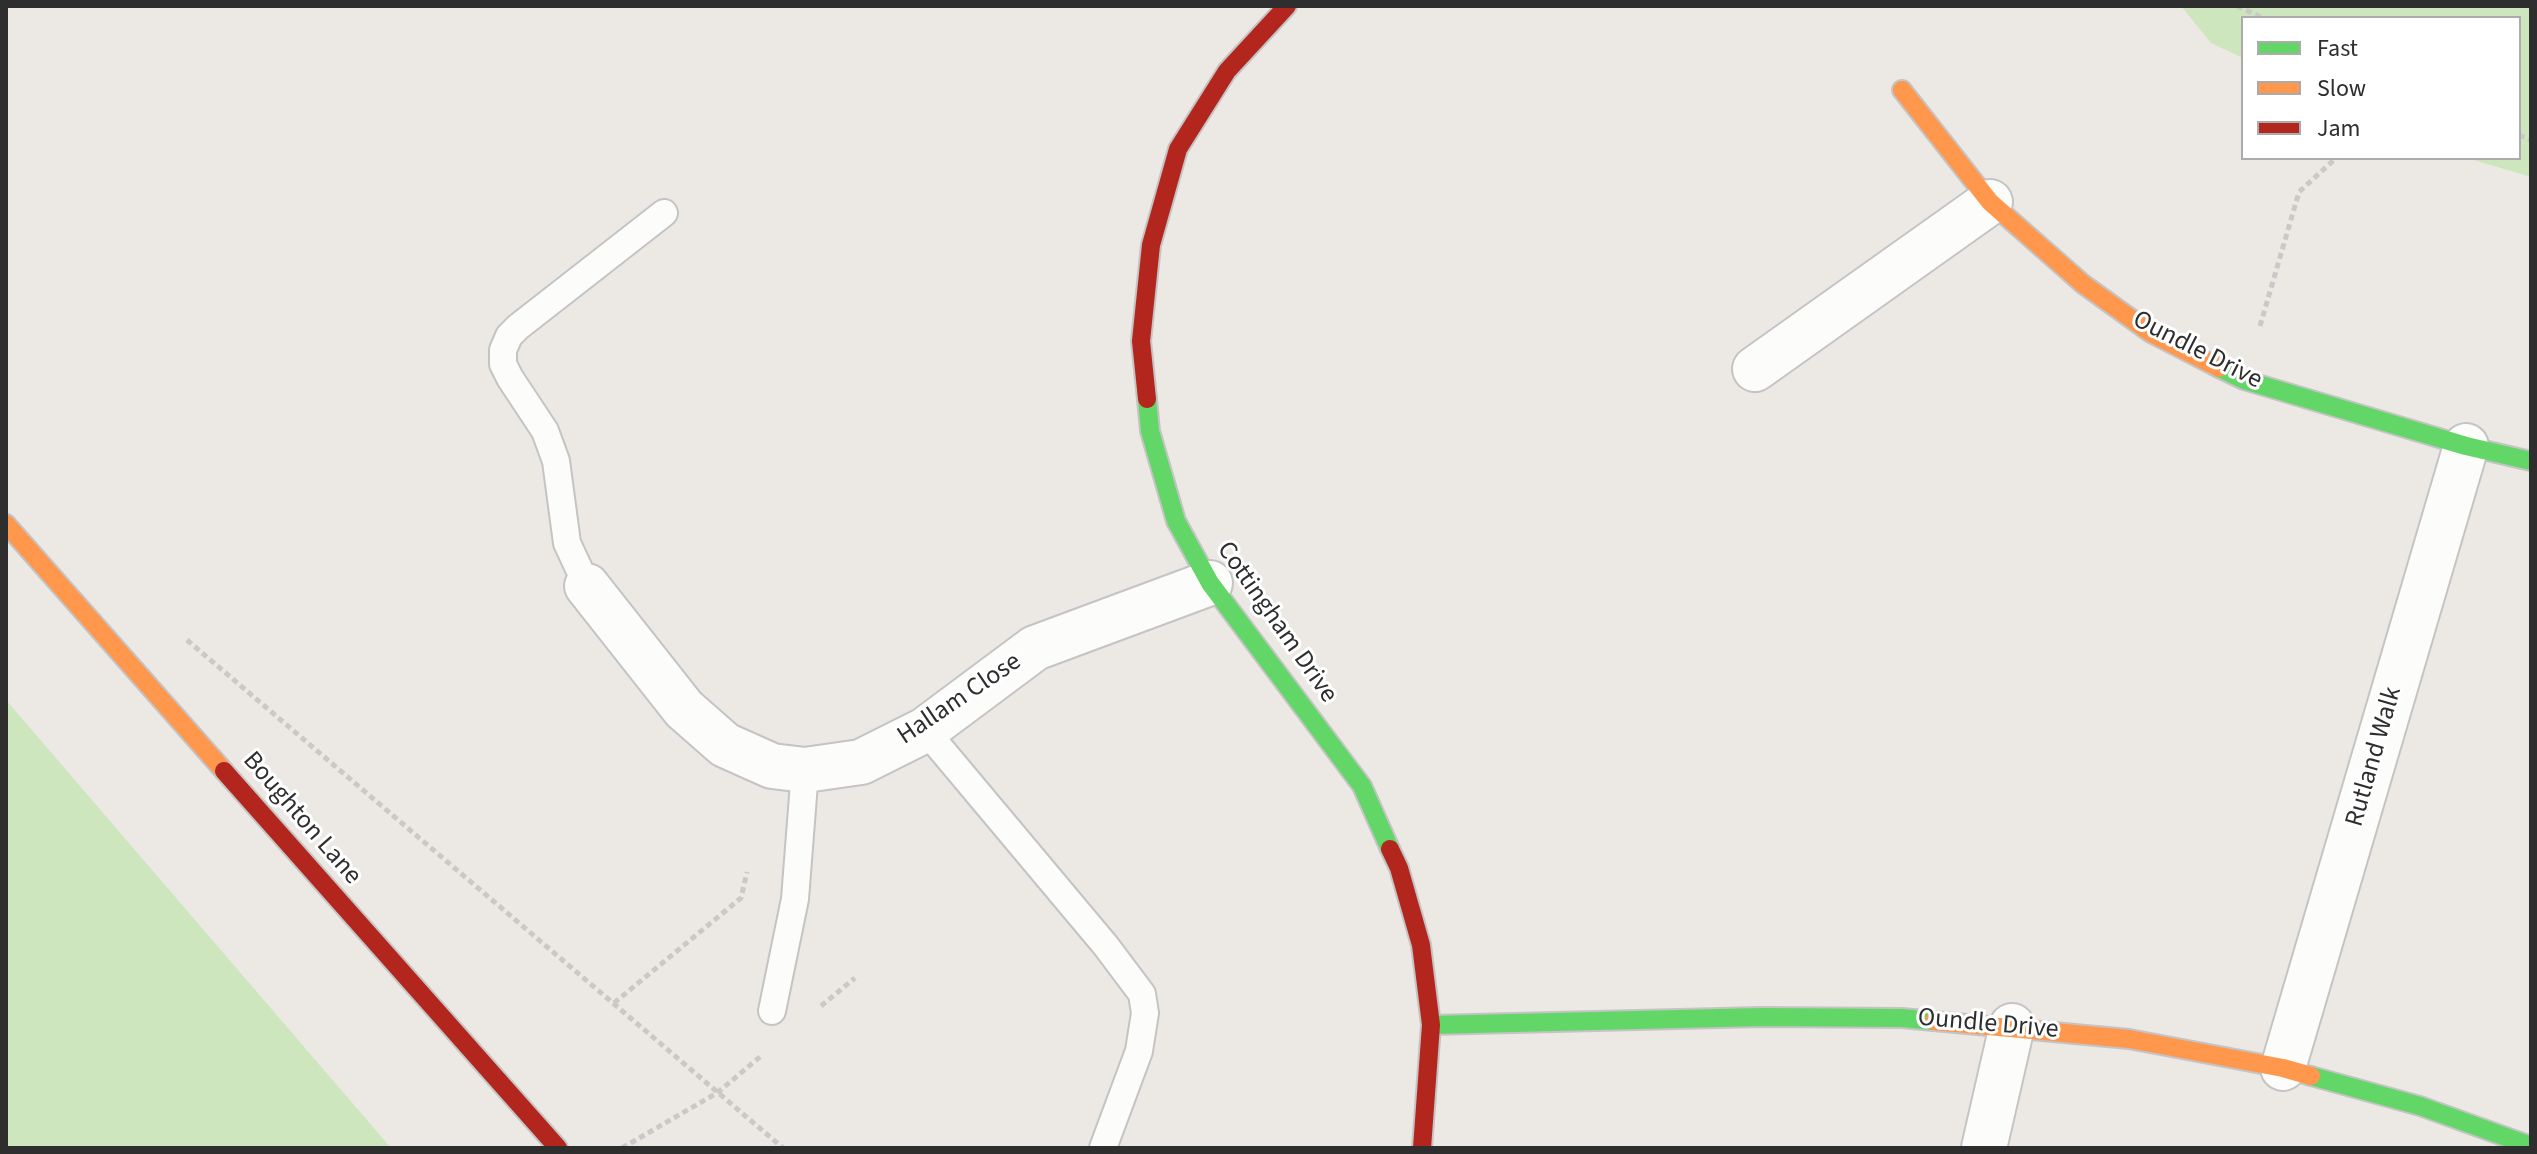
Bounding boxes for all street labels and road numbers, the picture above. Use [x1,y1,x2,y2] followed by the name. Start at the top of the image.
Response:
[2127,305,2267,397] street label: Oundle Drive
[1209,536,1343,710] street label: Cottingham Drive
[892,647,1028,753] street label: Hallam Close
[2340,684,2410,830] street label: Rutland Walk
[235,746,367,892] street label: Boughton Lane
[1916,1003,2060,1047] street label: Oundle Drive

